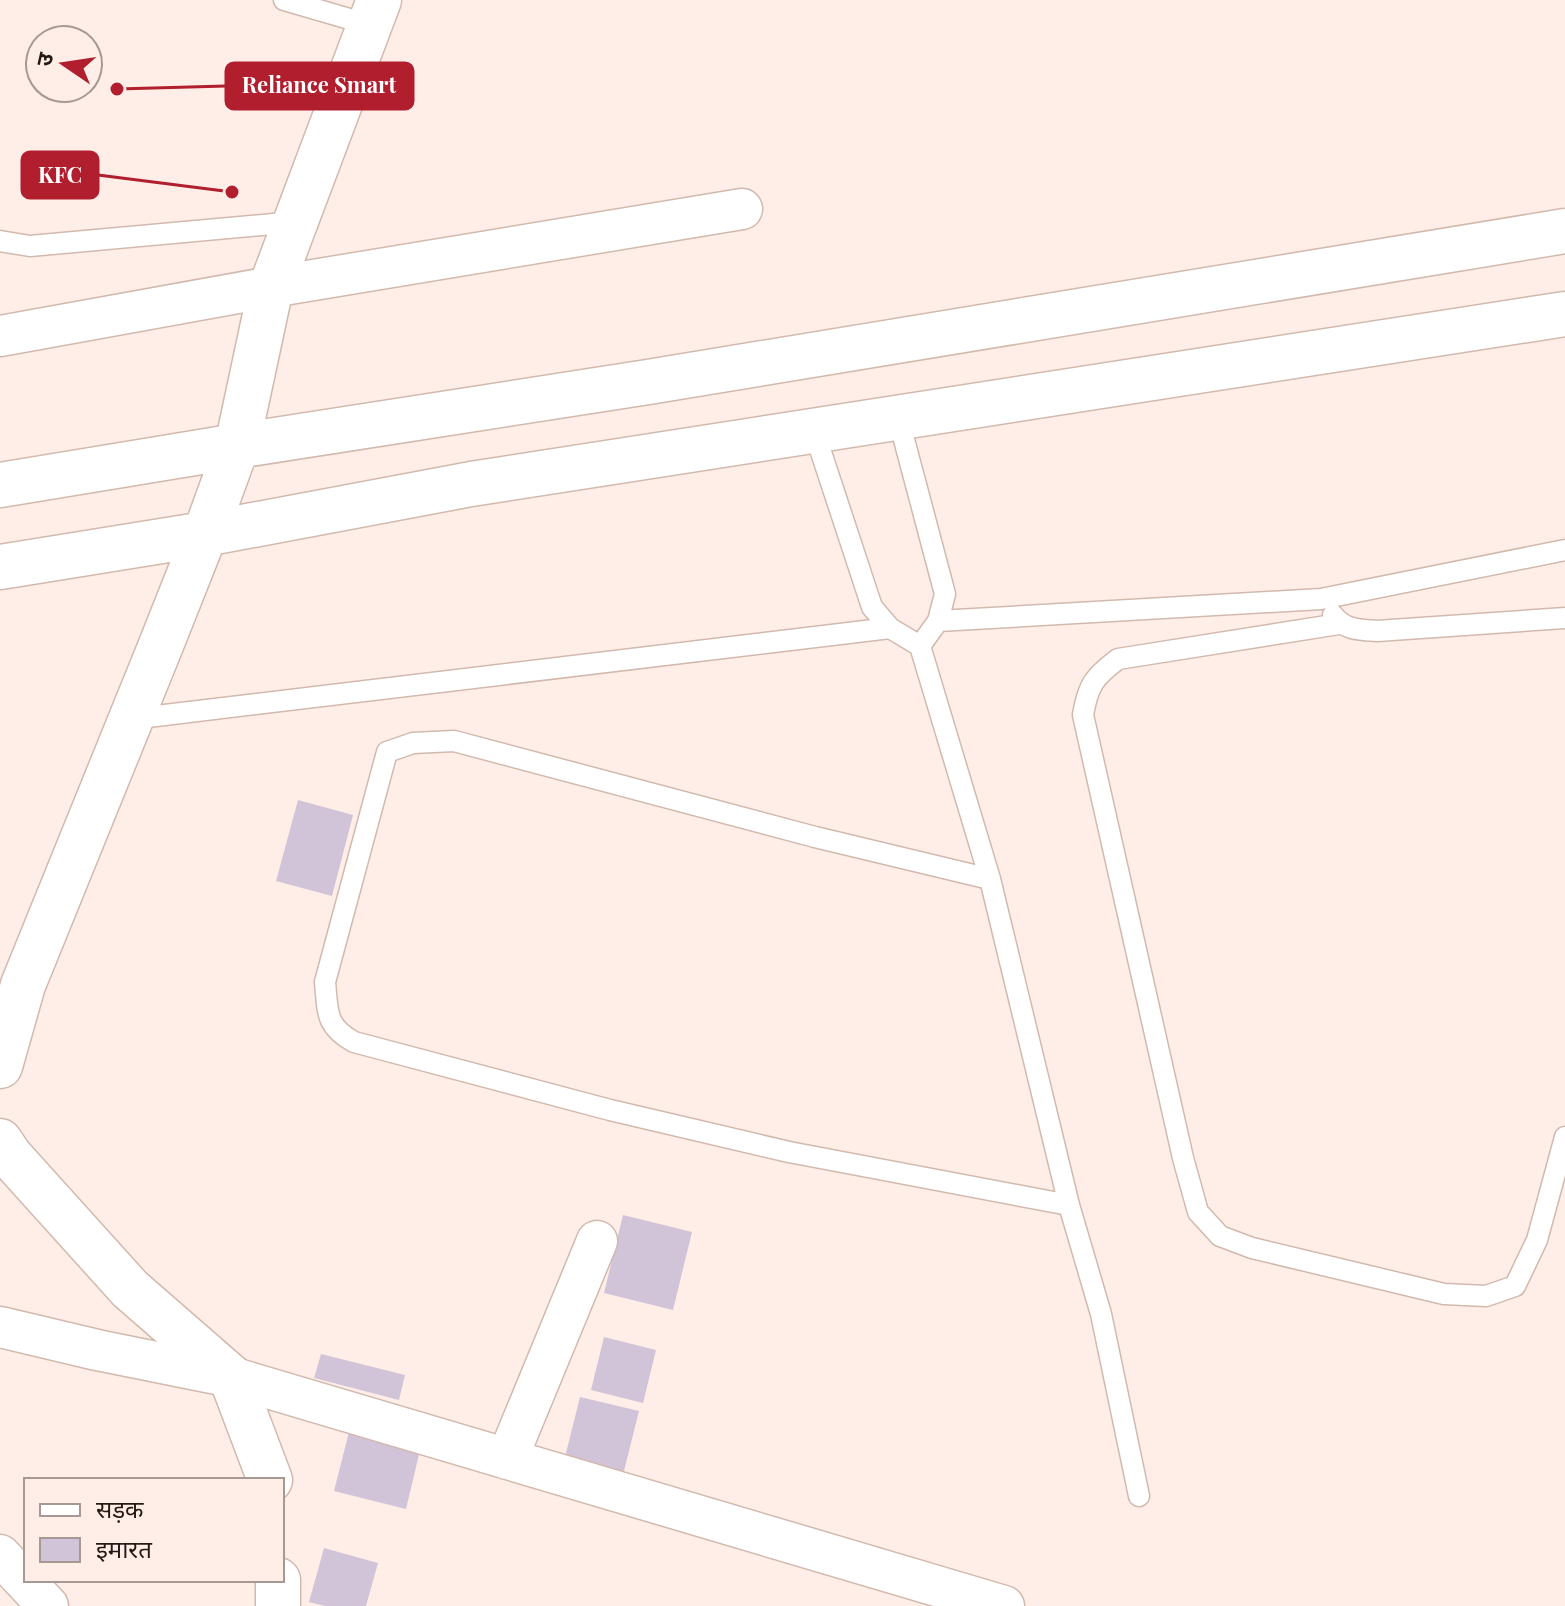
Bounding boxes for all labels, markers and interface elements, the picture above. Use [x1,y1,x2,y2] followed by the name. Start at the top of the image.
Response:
[24,24,104,104] north arrow
[27,49,60,69] text: उ
[226,63,413,109] callout: Reliance Smart
[242,69,396,99] text: Reliance Smart
[22,152,98,198] callout: KFC
[38,159,82,189] text: KFC
[24,1478,284,1582] legend
[96,1492,144,1524] text: सड़क
[96,1532,153,1564] text: इमारत

